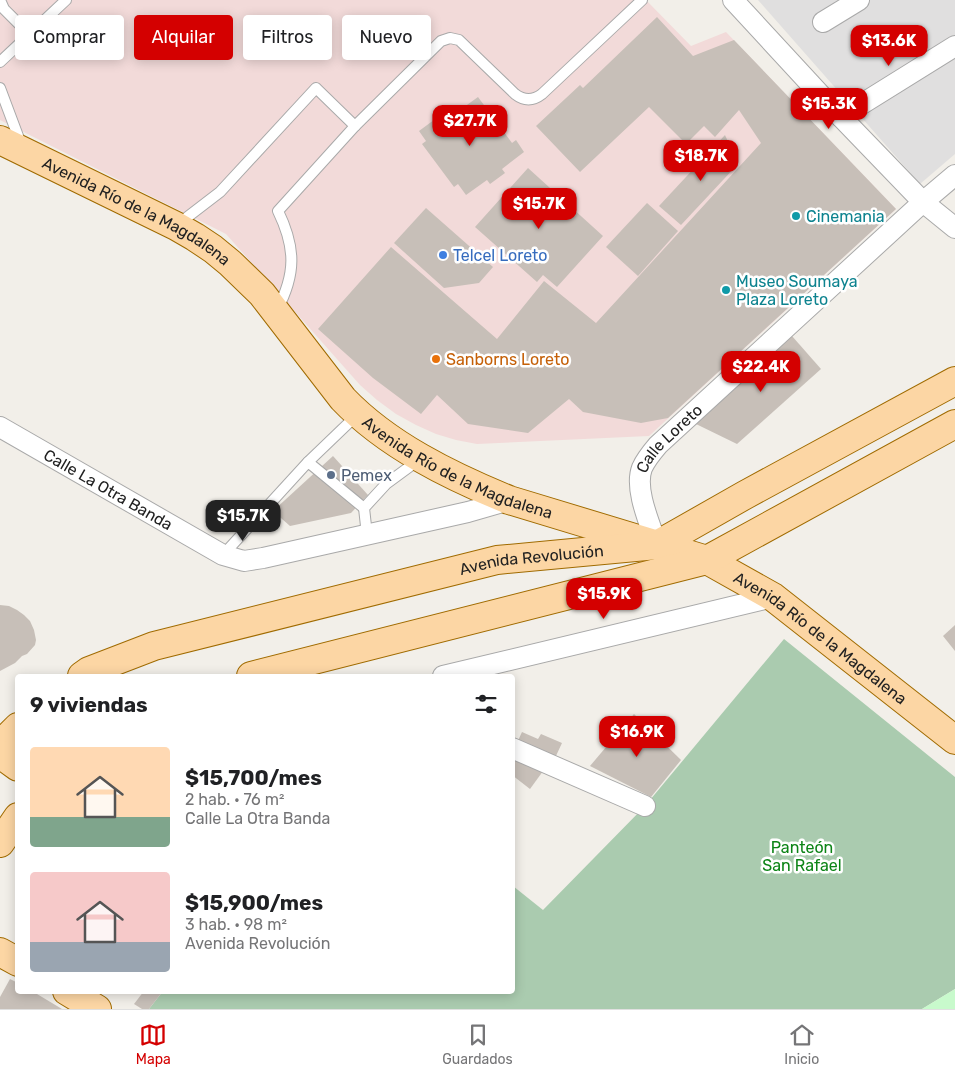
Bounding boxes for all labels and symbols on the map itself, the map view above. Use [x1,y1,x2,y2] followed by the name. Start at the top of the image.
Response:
[848,24,930,67] pin: $13.6K
[788,88,870,130] pin: $15.3K
[429,104,511,147] pin: $27.7K
[660,140,742,182] pin: $18.7K
[39,153,234,269] street label: Avenida Río de la Magdalena
[498,188,580,230] pin: $15.7K
[806,207,885,226] place label: Cinemania
[790,210,802,222] marker: Cinemania
[453,246,547,265] place label: Telcel Loreto
[437,249,449,261] marker: Telcel Loreto
[736,272,858,309] place label: Museo Soumaya Plaza Loreto
[720,284,732,296] marker: Museo Soumaya Plaza Loreto
[446,350,569,369] place label: Sanborns Loreto
[720,350,802,393] pin: $22.4K
[430,353,442,365] marker: Sanborns Loreto
[632,400,706,476] street label: Calle Loreto
[358,412,555,523] street label: Avenida Río de la Magdalena
[40,445,176,534] street label: Calle La Otra Banda
[341,466,392,485] place label: Pemex
[325,469,337,481] marker: Pemex
[202,500,284,542] pin: $15.7K
[457,541,604,579] street label: Avenida Revolución
[730,568,910,708] street label: Avenida Río de la Magdalena
[563,578,645,620] pin: $15.9K
[596,716,678,758] pin: $16.9K
[762,838,842,875] park label: Panteón San Rafael

